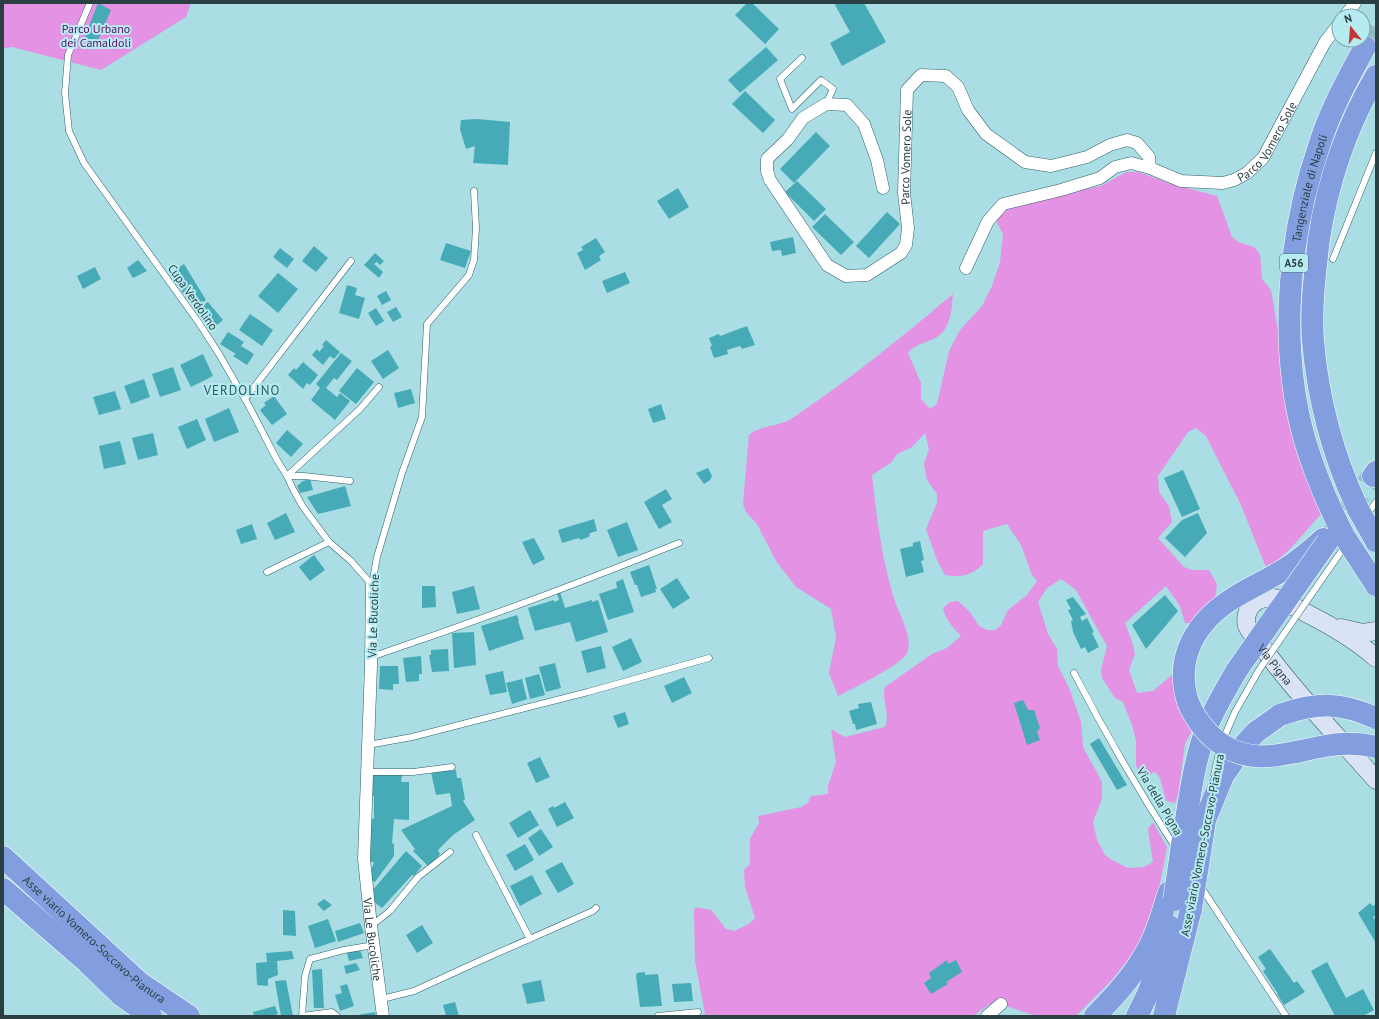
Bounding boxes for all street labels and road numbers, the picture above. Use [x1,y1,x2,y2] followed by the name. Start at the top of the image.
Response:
[1234,99,1299,184] street label: Parco Vomero Sole
[897,109,914,206] street label: Parco Vomero Sole
[1288,132,1330,243] street label: Tangenziale di Napoli
[1280,254,1308,272] road number: A56
[165,261,221,333] street label: Cupa Verdolino
[364,574,382,659] street label: Via Le Bucoliche
[1254,640,1296,688] street label: Via Pigna
[1177,752,1227,938] street label: Asse viario Vomero-Soccavo-Pianura
[1133,763,1186,838] street label: Via della Pigna
[20,872,169,1006] street label: Asse viario Vomero-Soccavo-Pianura
[360,896,386,982] street label: Via Le Bucoliche

